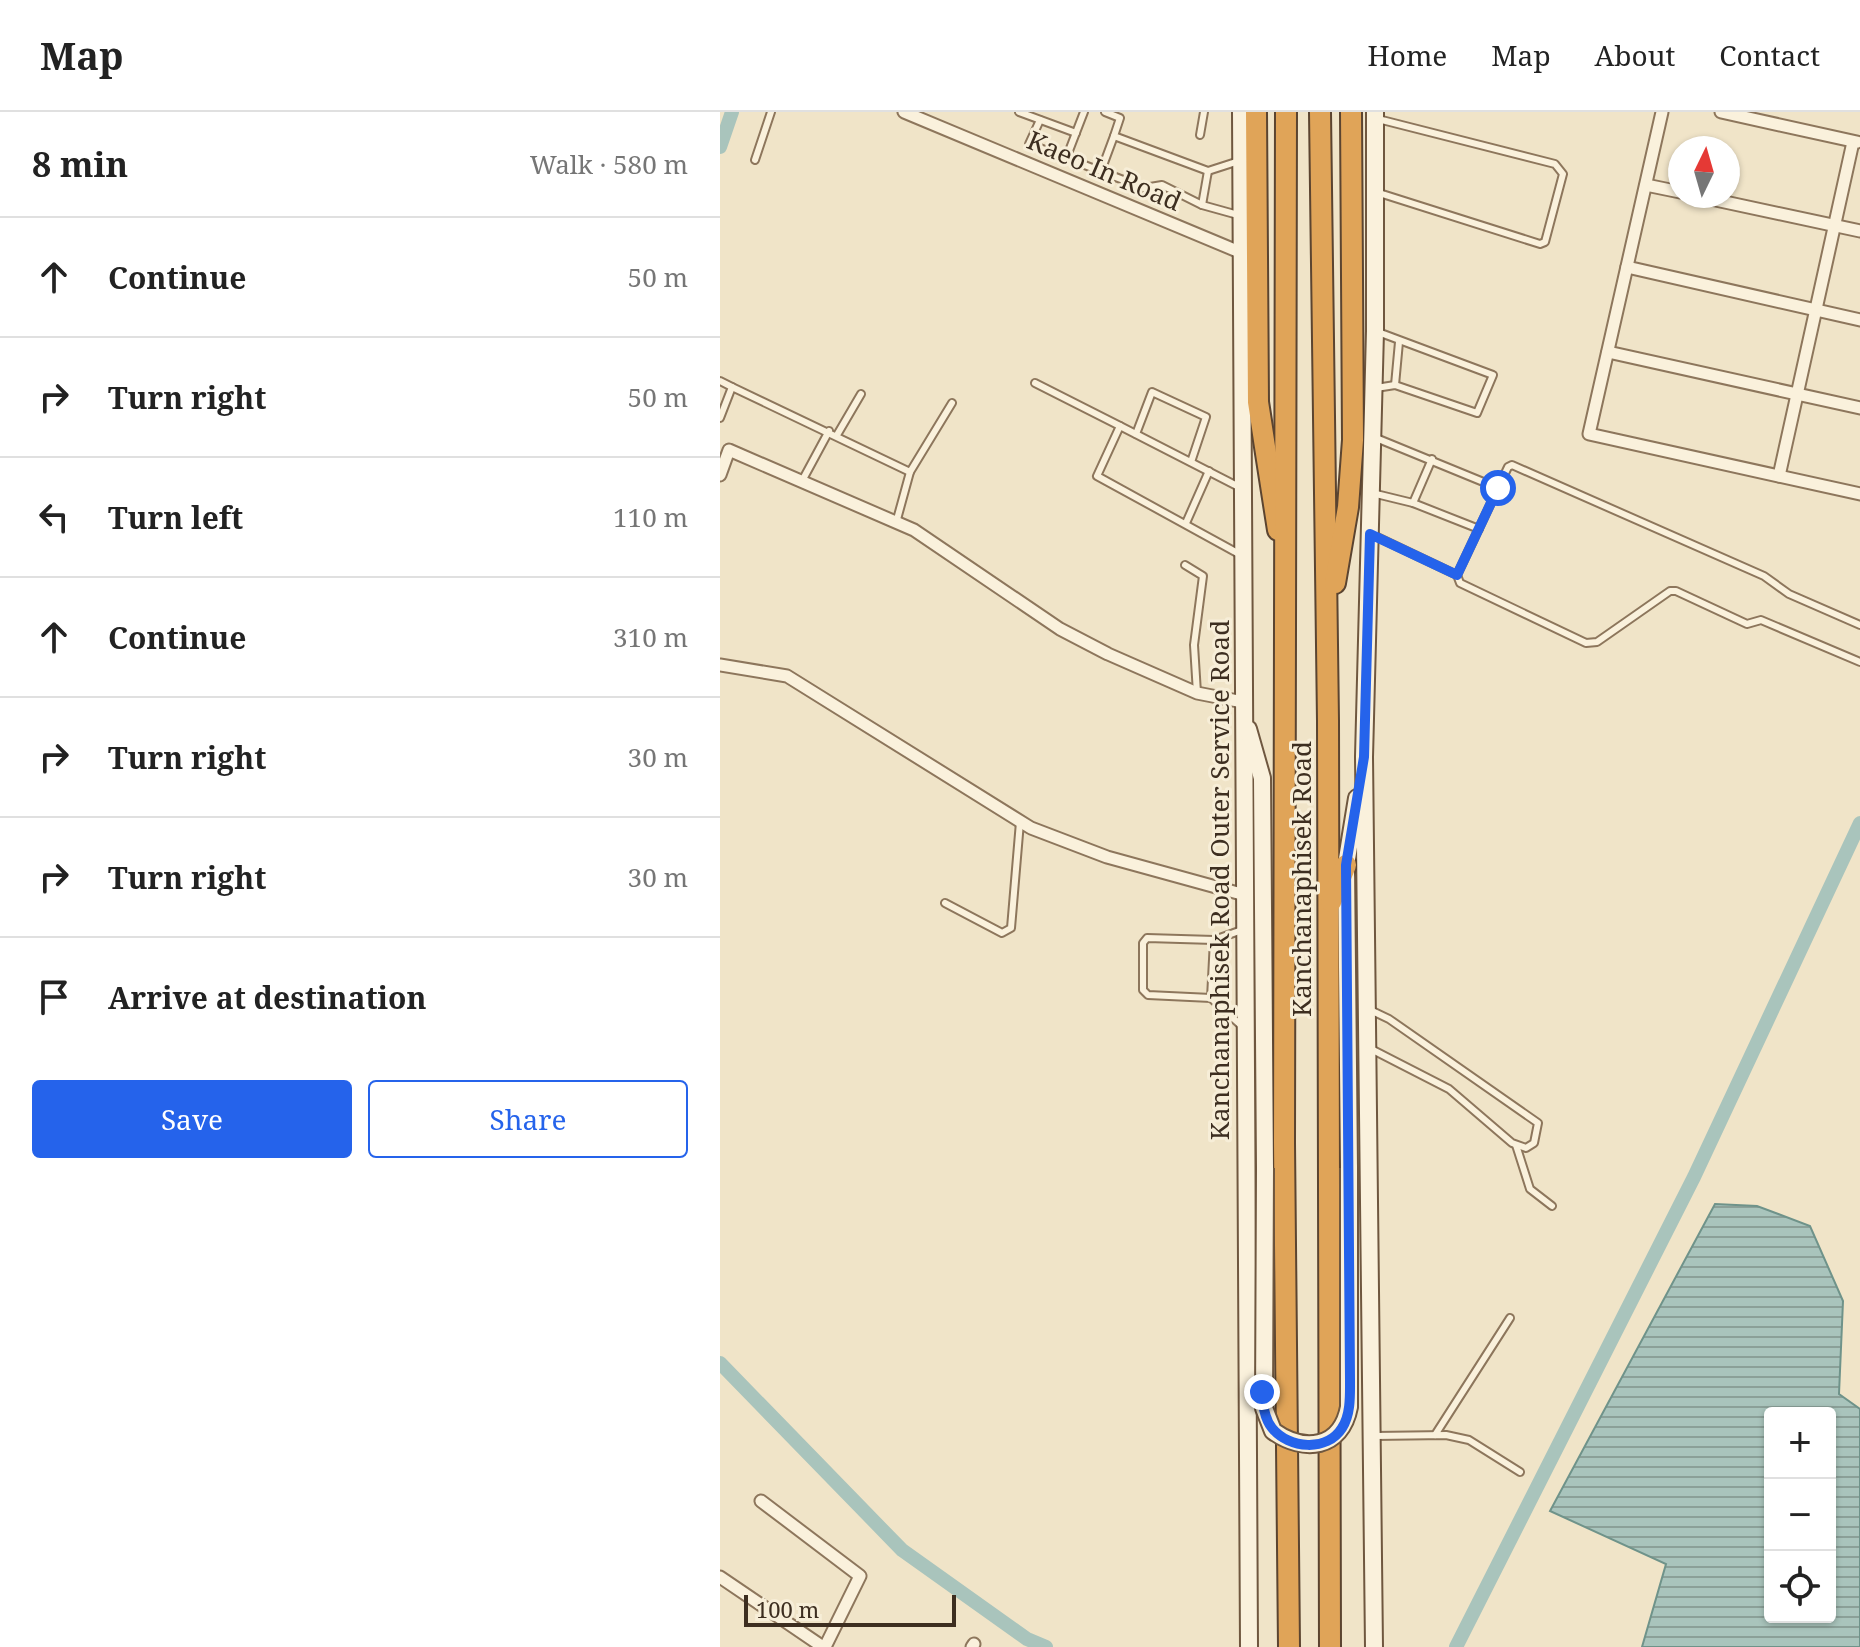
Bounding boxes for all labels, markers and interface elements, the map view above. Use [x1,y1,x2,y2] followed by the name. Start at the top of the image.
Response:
[40,29,124,81] text: Map
[1368,36,1447,74] text: Home
[1491,36,1551,74] text: Map
[1595,36,1675,74] text: About
[1719,36,1820,74] text: Contact
[1022,121,1187,219] street label: Kaeo In Road
[1668,136,1740,208] north arrow
[32,141,128,187] text: 8 min
[530,146,688,182] text: Walk · 580 m
[32,255,76,299] icon: ahead
[108,257,246,298] text: Continue
[628,259,688,295] text: 50 m
[32,375,76,419] icon: right
[108,377,266,418] text: Turn right
[628,379,688,415] text: 50 m
[1480,470,1516,506] route start
[32,495,76,539] icon: left
[108,497,243,538] text: Turn left
[613,499,688,535] text: 110 m
[32,615,76,659] icon: ahead
[108,617,246,658] text: Continue
[613,619,688,655] text: 310 m
[1201,620,1237,1140] street label: Kanchanaphisek Road Outer Service Road
[32,735,76,779] icon: right
[108,737,266,778] text: Turn right
[628,739,688,775] text: 30 m
[1283,741,1319,1017] street label: Kanchanaphisek Road
[32,855,76,899] icon: right
[108,857,266,898] text: Turn right
[628,859,688,895] text: 30 m
[32,975,76,1019] icon: arrive
[108,977,427,1018] text: Arrive at destination
[32,1080,352,1158] button: Save
[368,1080,688,1158] button: Share
[1244,1374,1280,1410] route end
[1764,1407,1836,1623] map controls
[1764,1407,1836,1479] button: +
[1764,1479,1836,1551] button: −
[1764,1551,1836,1623] button: locate
[744,1591,956,1627] scale bar
[756,1594,819,1624] text: 100 m

